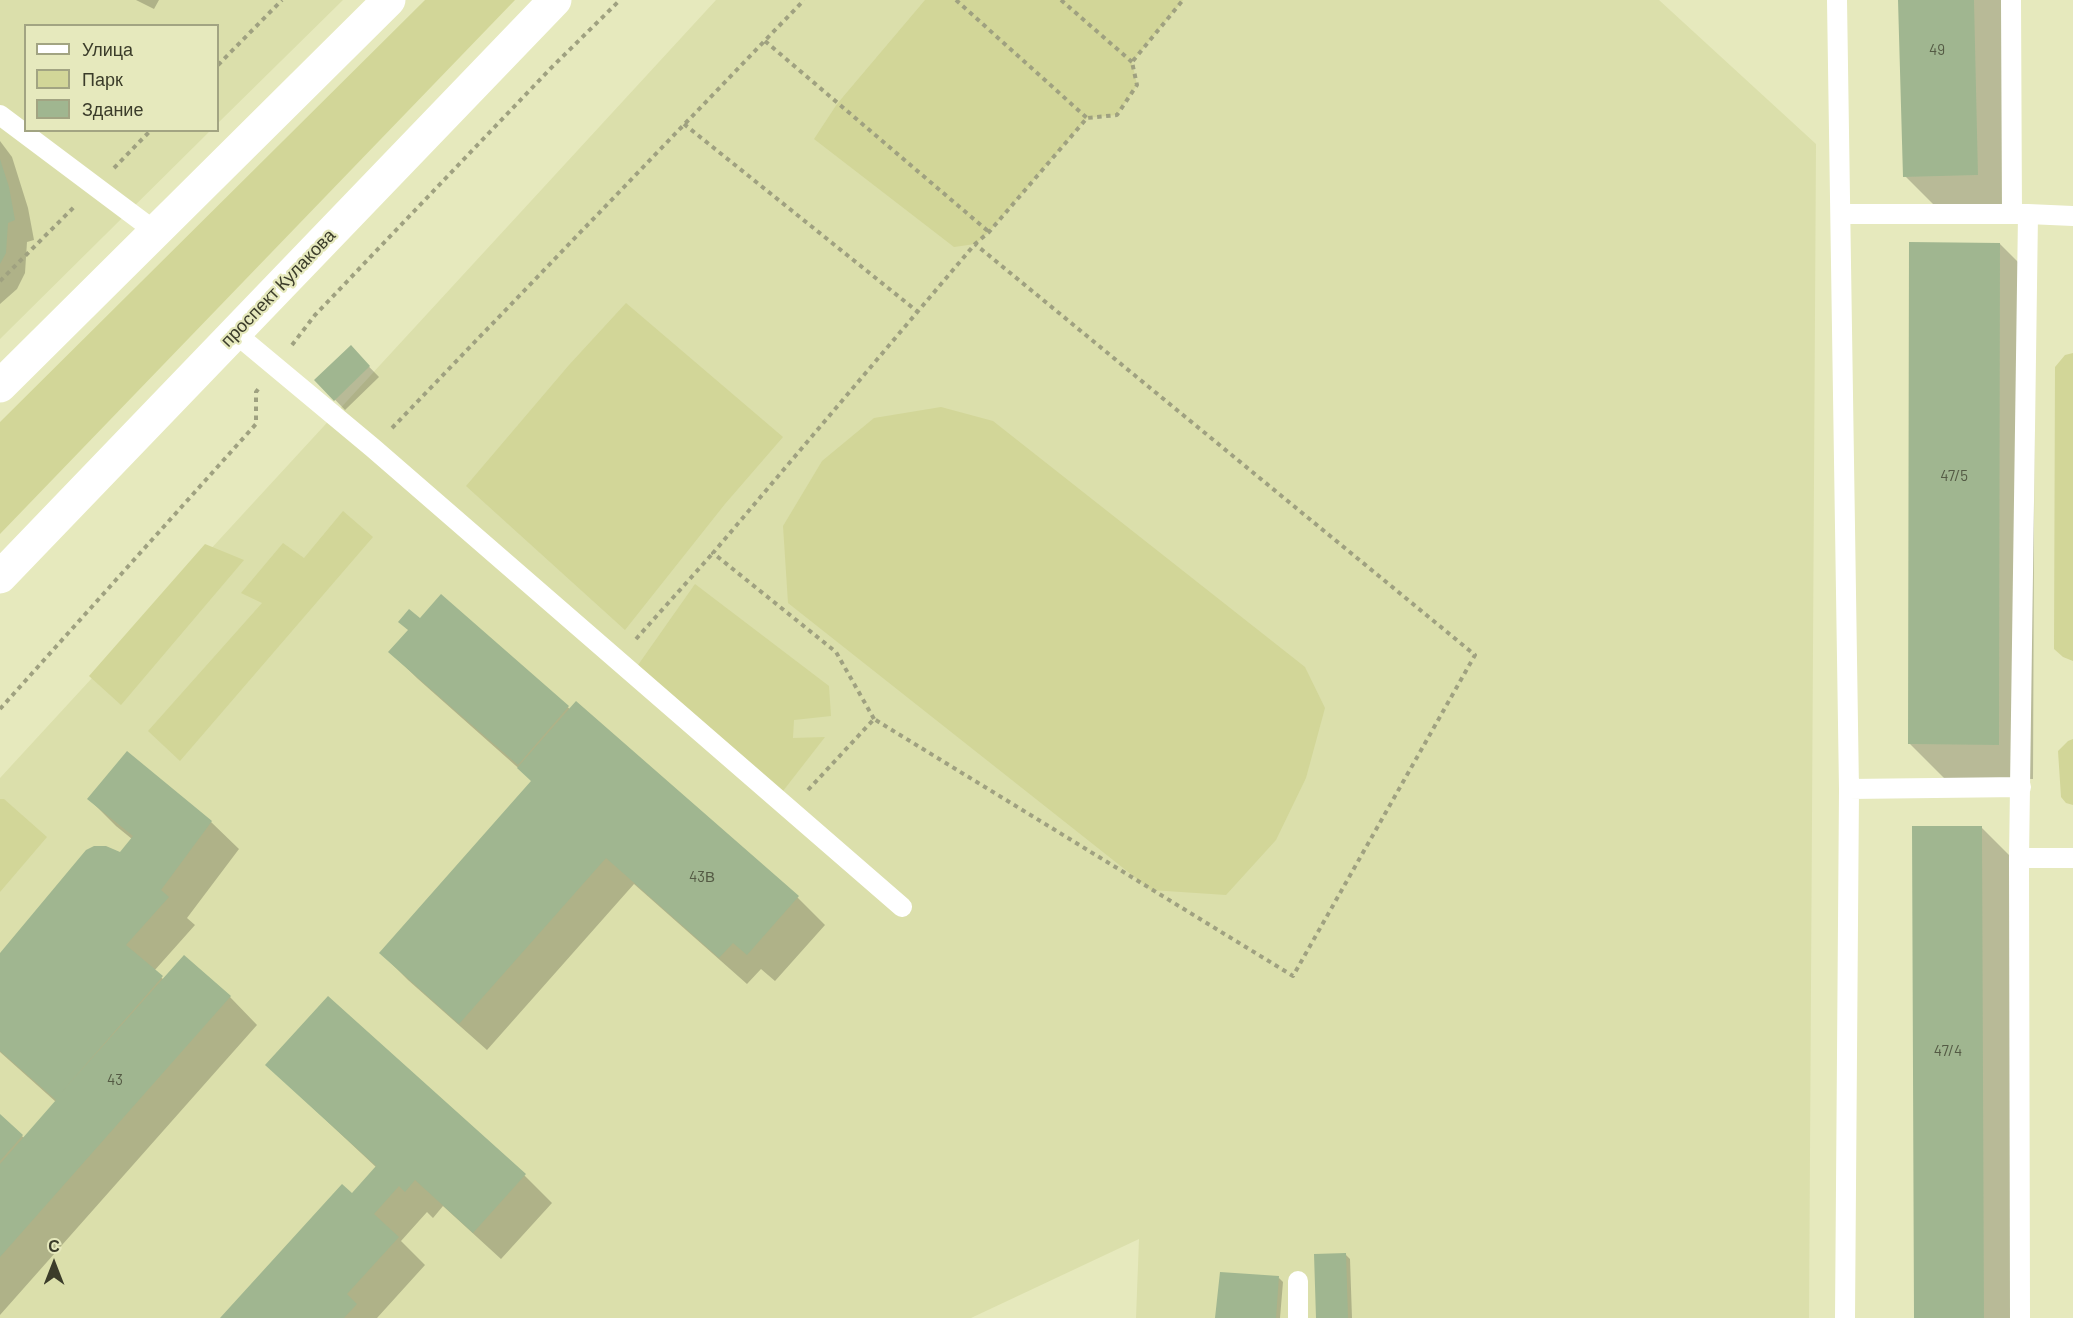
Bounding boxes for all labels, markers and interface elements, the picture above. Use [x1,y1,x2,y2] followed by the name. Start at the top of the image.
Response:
[24,24,219,132] legend
[82,38,133,60] text: Улица
[1929,41,1945,59] house number: 49
[82,68,123,90] text: Парк
[82,98,143,120] text: Здание
[216,225,340,351] street label: проспект Кулакова
[1940,467,1968,485] house number: 47/5
[689,868,715,886] house number: 43В
[1934,1042,1962,1060] house number: 47/4
[107,1071,123,1089] house number: 43
[24,1234,84,1294] north arrow
[48,1236,60,1255] text: С

